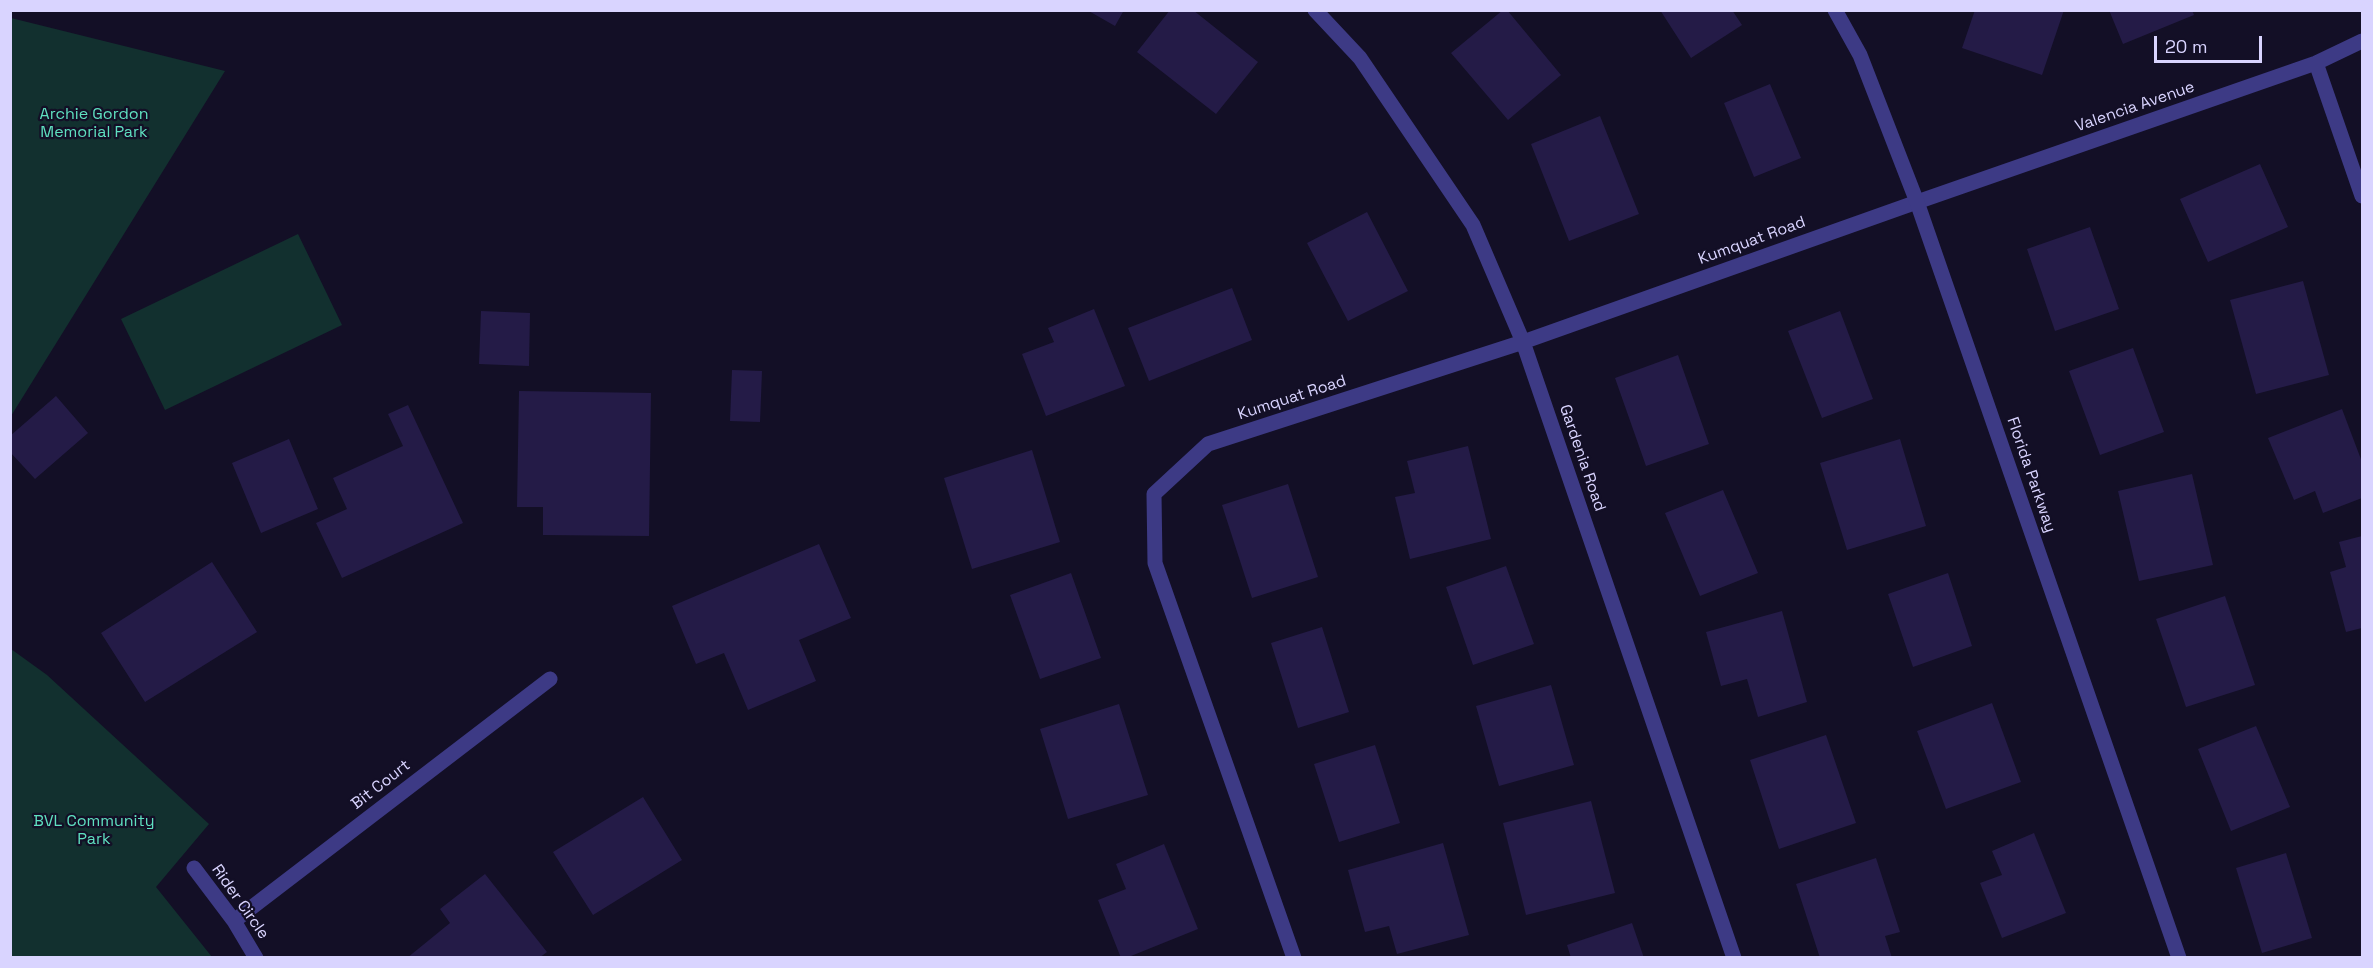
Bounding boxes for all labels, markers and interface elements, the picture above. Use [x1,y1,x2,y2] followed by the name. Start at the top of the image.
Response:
[2157,24,2265,62] scale bar
[2165,35,2208,58] text: 20 m
[2073,78,2197,136] street label: Valencia Avenue
[40,105,148,143] park label: Archie Gordon Memorial Park
[1696,213,1808,269] street label: Kumquat Road
[1235,371,1349,425] street label: Kumquat Road
[1555,402,1609,514] street label: Gardenia Road
[2002,415,2060,535] street label: Florida Parkway
[348,756,414,814] street label: Bit Court
[33,812,155,850] park label: BVL Community Park
[207,861,273,943] street label: Rider Circle

